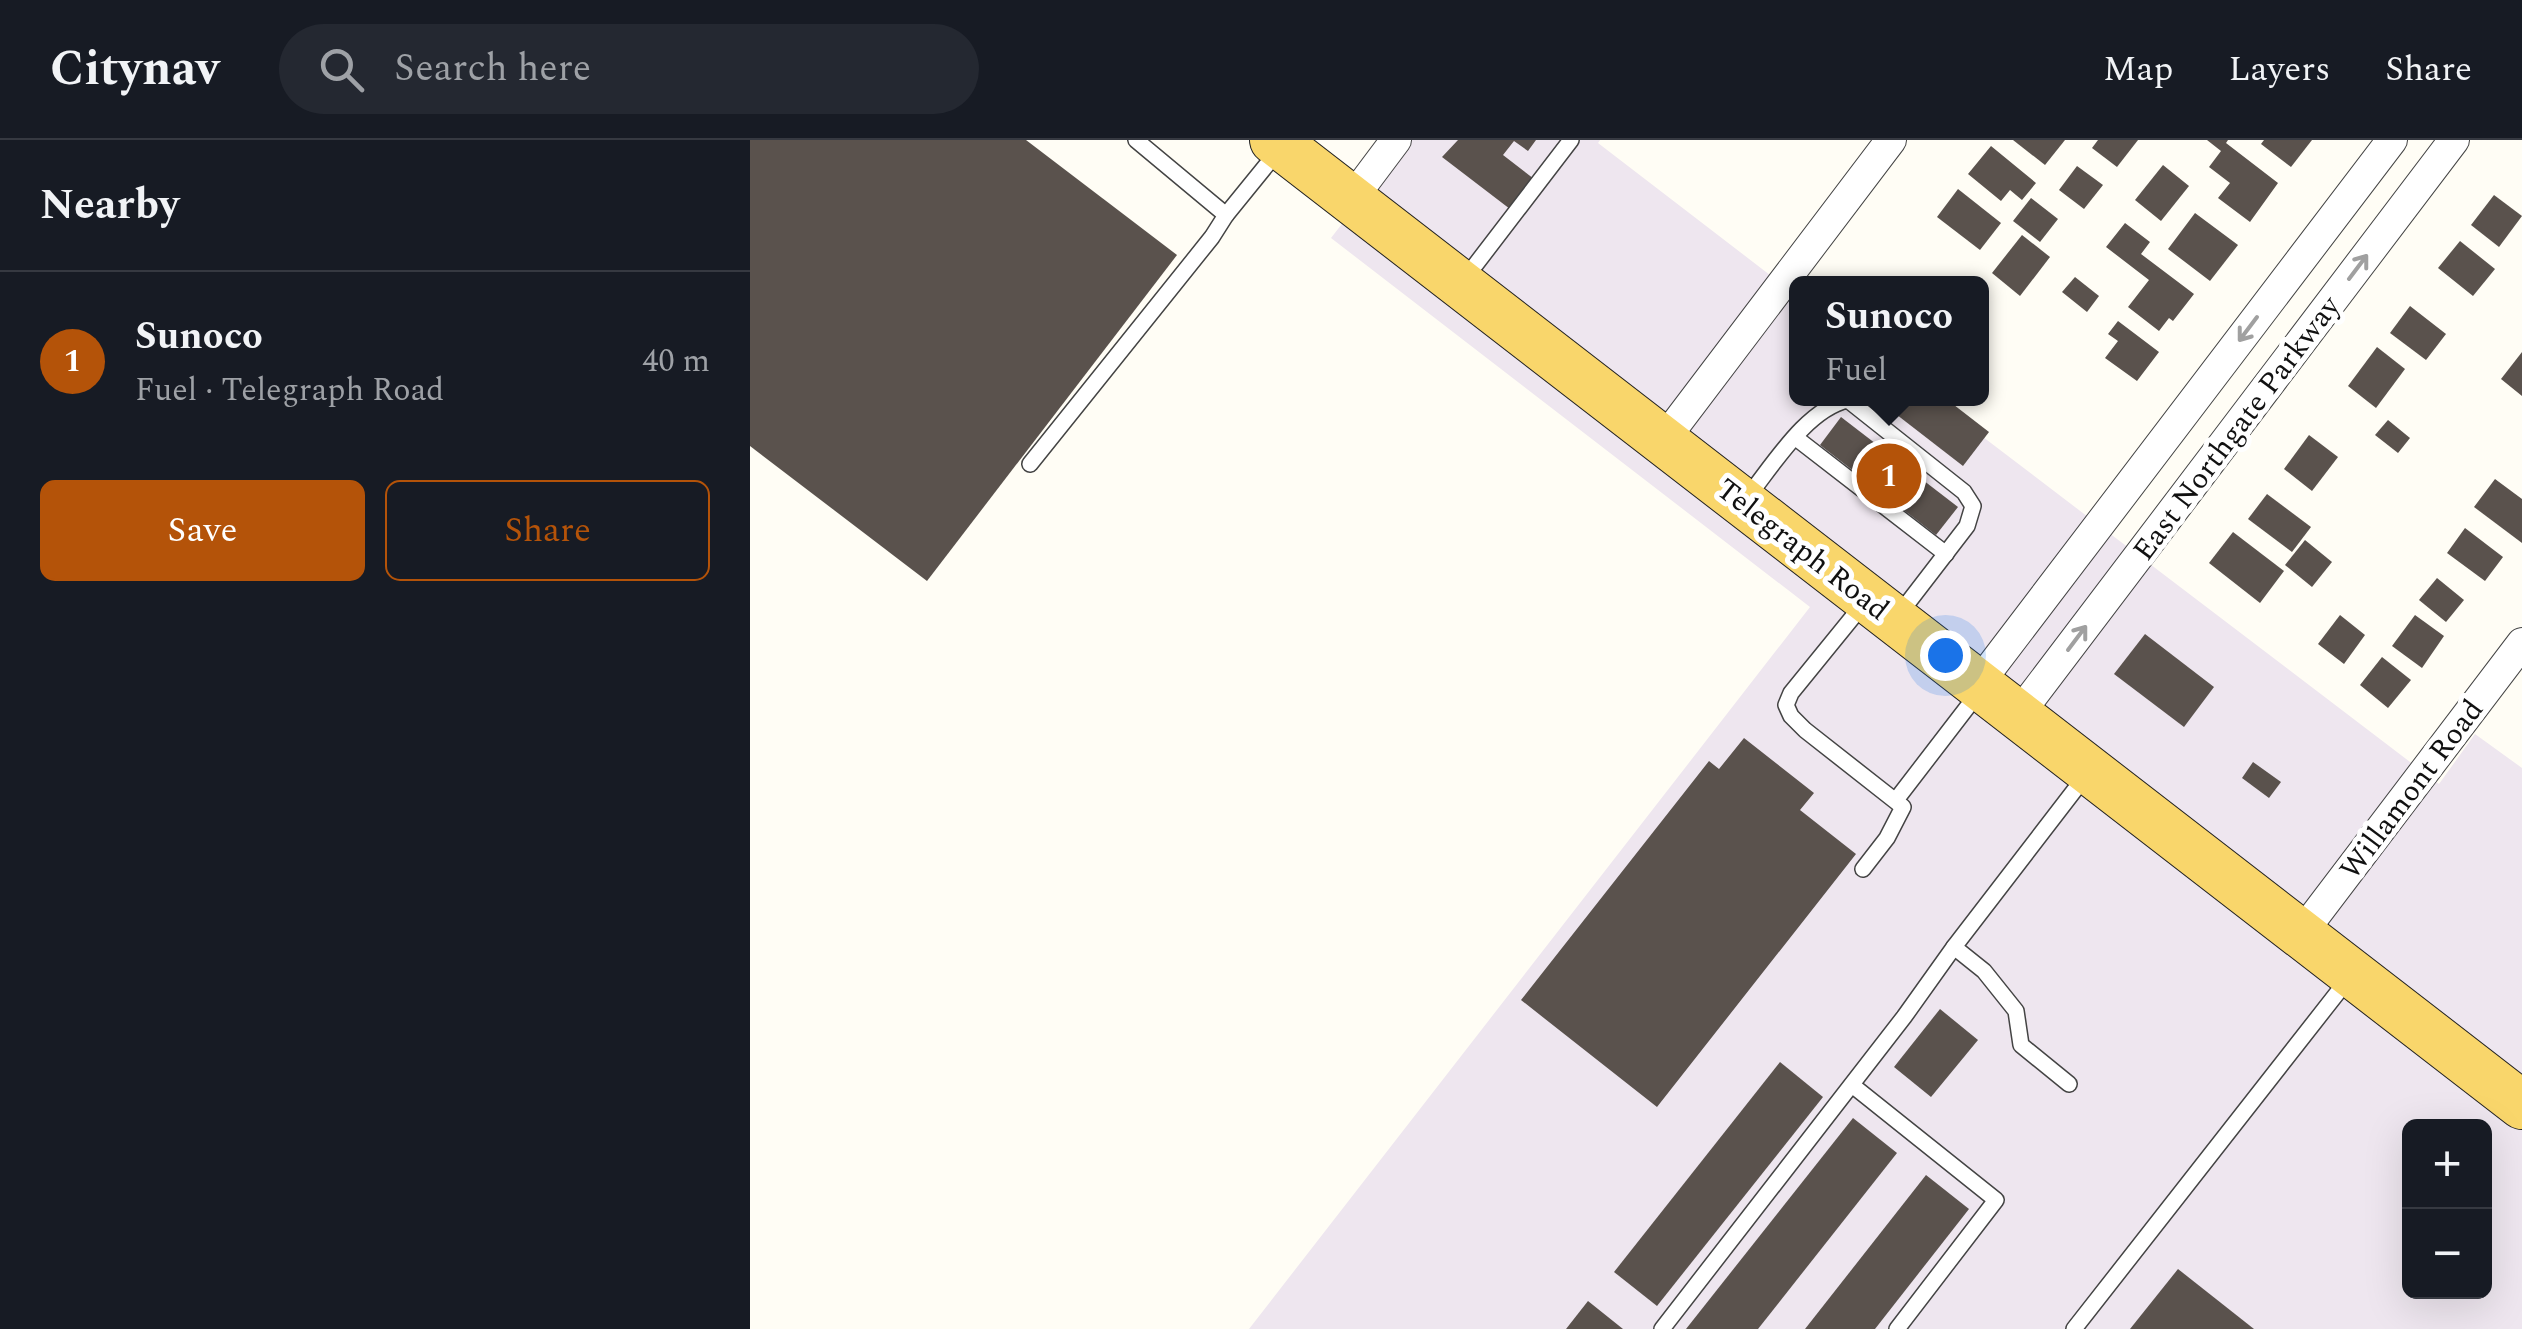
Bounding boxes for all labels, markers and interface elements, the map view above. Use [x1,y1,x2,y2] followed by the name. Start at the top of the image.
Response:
[279,24,979,114] search box
[50,33,219,106] text: Citynav
[394,40,591,98] text: Search here
[314,42,369,97] icon: search
[2103,43,2173,96] text: Map
[2228,43,2330,96] text: Layers
[2385,43,2472,96] text: Share
[40,174,179,237] text: Nearby
[2347,254,2368,281] one-way arrow
[1789,276,1989,406] popup
[2122,285,2353,571] street label: East Northgate Parkway
[1825,288,1953,346] text: Sunoco
[135,308,263,366] text: Sunoco
[2238,315,2259,342] one-way arrow
[64,337,81,386] text: 1
[642,337,710,386] text: 40 m
[1825,346,1887,395] text: Fuel
[135,366,444,415] text: Fuel · Telegraph Road
[1856,438,1922,514] pin: 1
[1706,467,1899,632] street label: Telegraph Road
[40,480,365,581] button: Save
[385,480,710,581] button: Share
[2066,625,2087,652] one-way arrow
[1920,630,1971,681] your location
[2328,689,2495,890] street label: Willamont Road
[2402,1119,2492,1299] map controls
[2402,1119,2492,1209] button: +
[2402,1209,2492,1299] button: −

